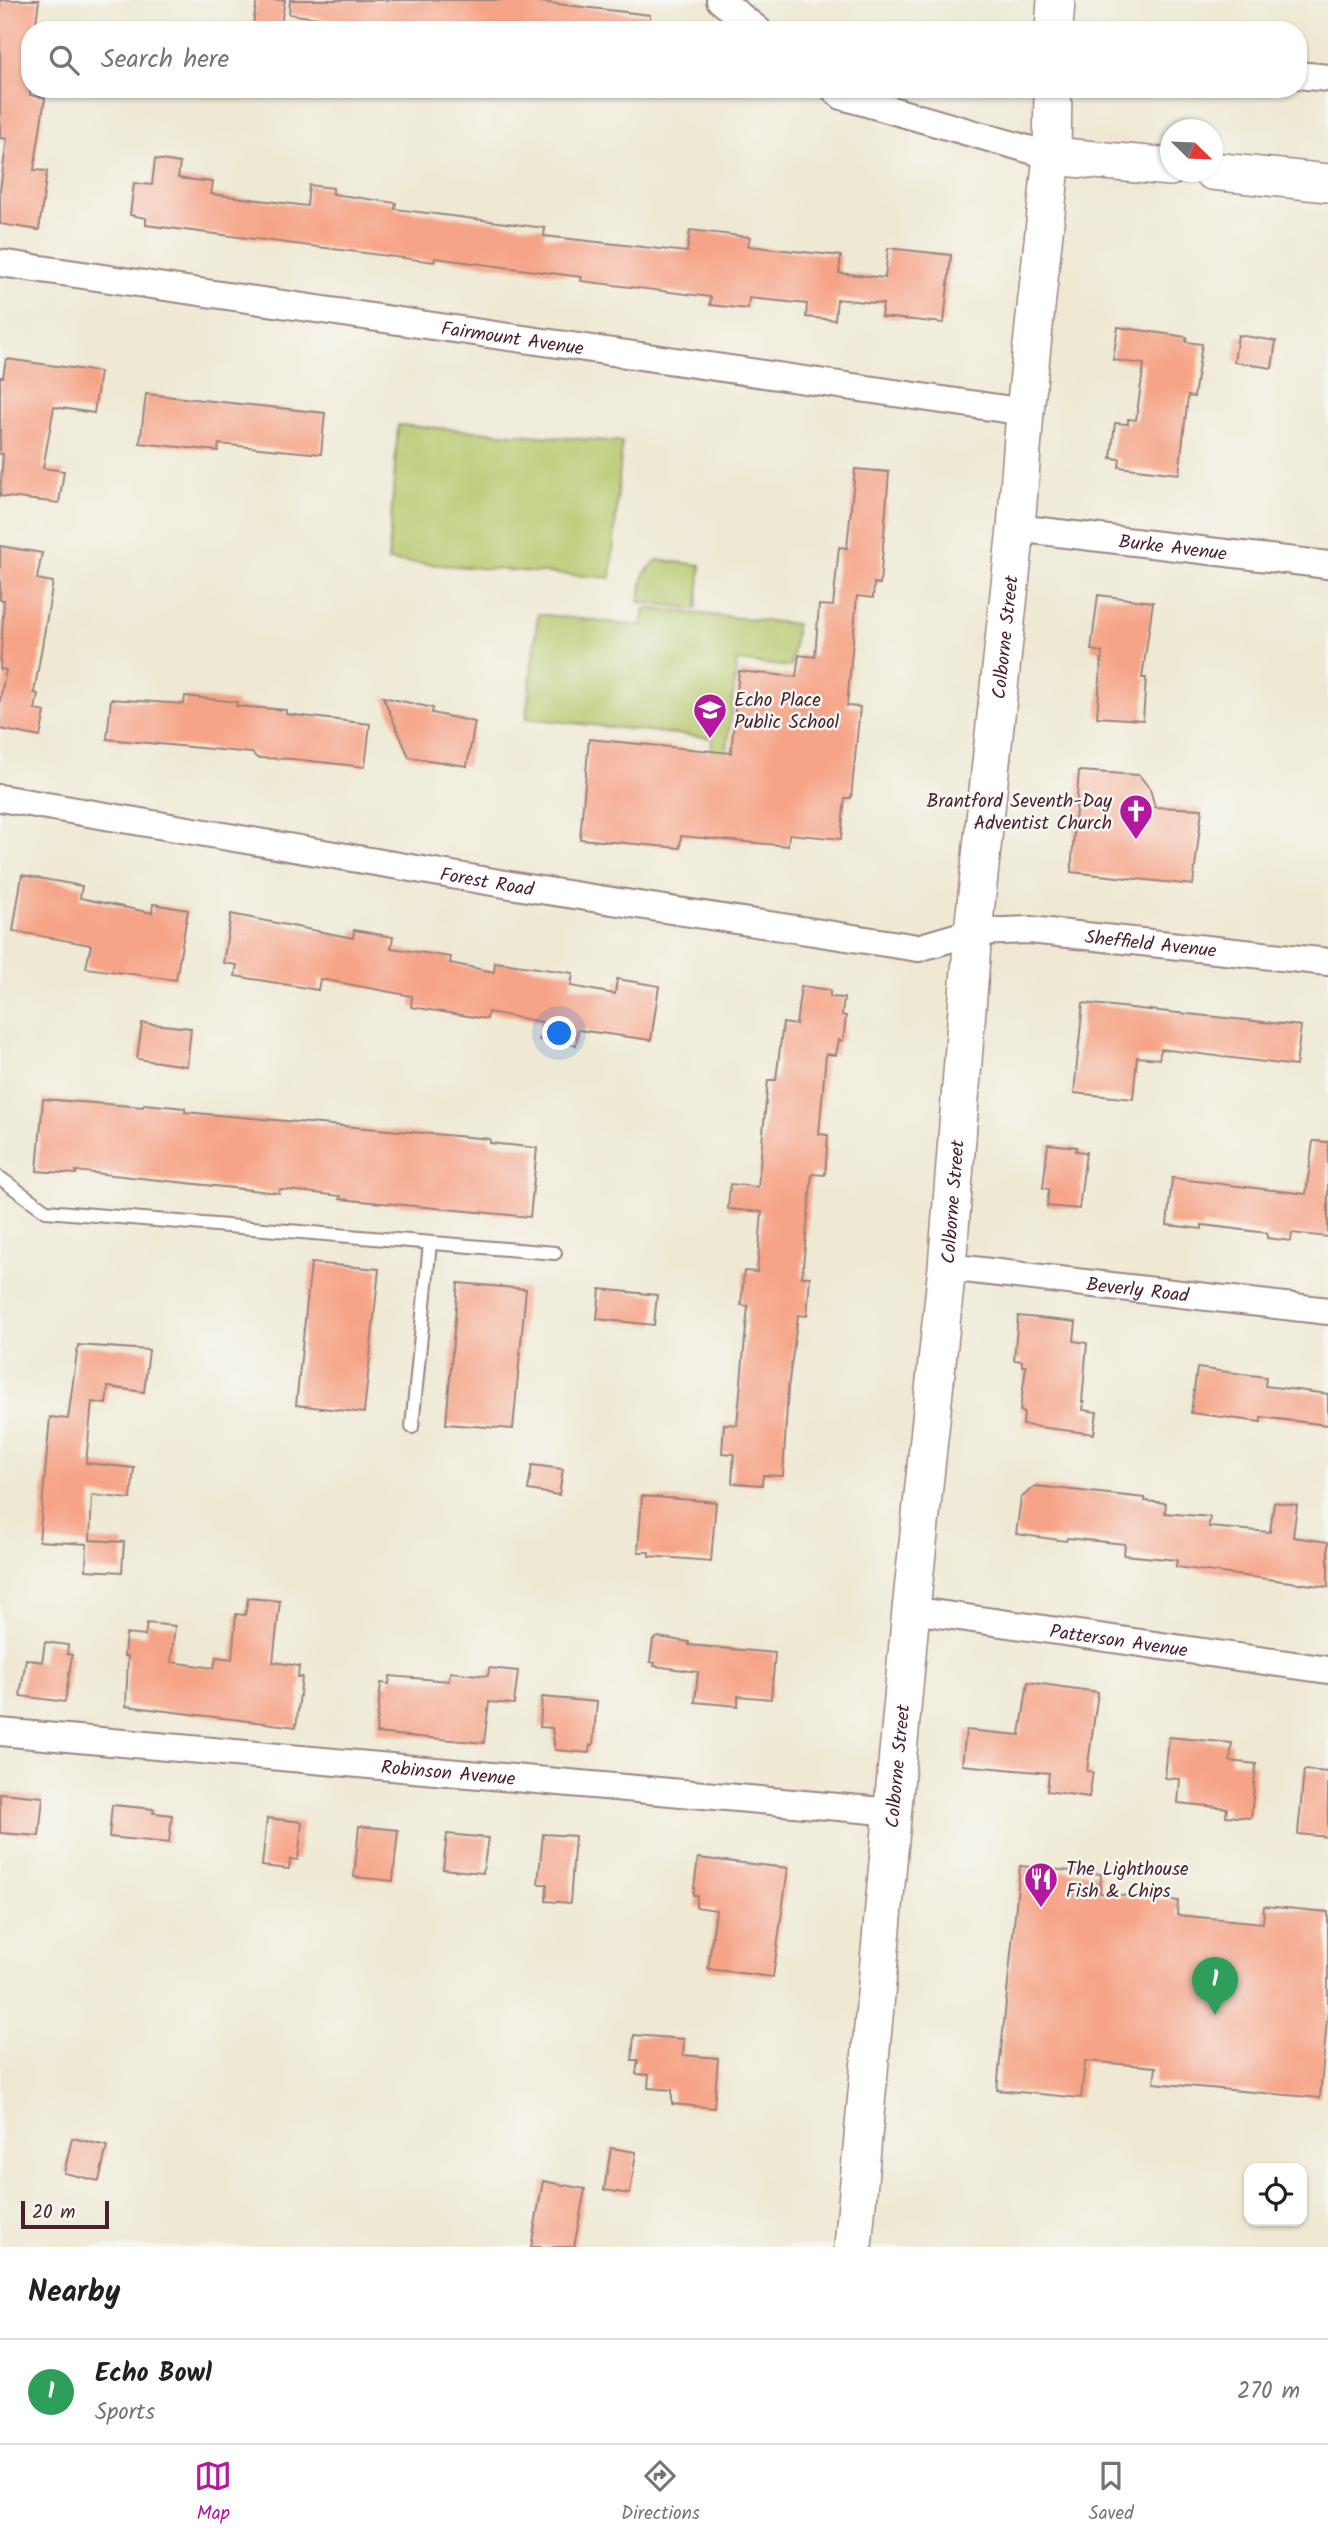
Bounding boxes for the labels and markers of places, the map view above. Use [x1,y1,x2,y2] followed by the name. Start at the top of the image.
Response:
[734,686,840,738] place label: Echo Place Public School
[691,691,729,740] school or university icon: Echo Place Public School
[926,787,1113,839] place label: Brantford Seventh-Day Adventist Church
[1117,792,1155,841] church icon: Brantford Seventh-Day Adventist Church
[1066,1855,1189,1907] place label: The Lighthouse Fish & Chips
[1022,1860,1060,1909] restaurant icon: The Lighthouse Fish & Chips
[1192,1957,1238,2015] pin: 1

